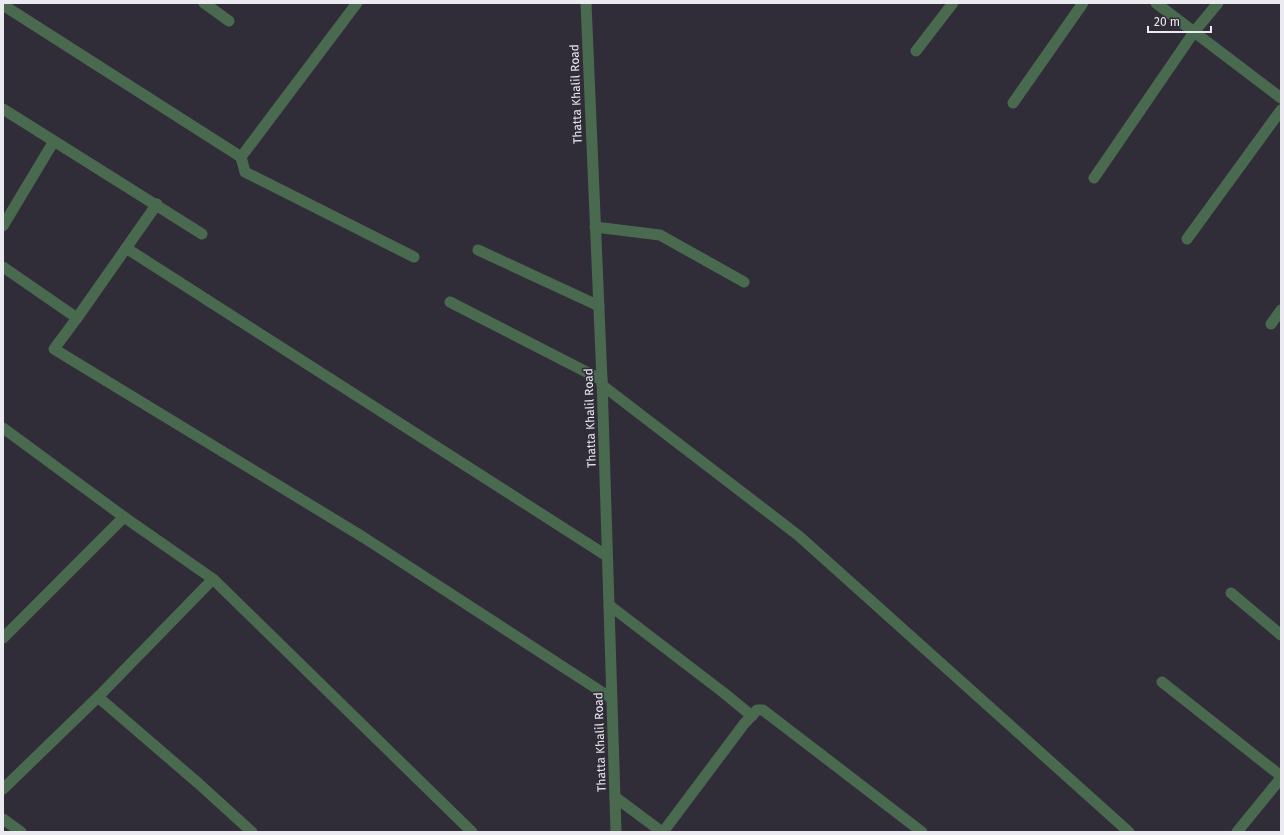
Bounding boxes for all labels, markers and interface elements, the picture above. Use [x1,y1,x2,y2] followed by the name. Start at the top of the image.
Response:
[1148,8,1211,34] scale bar
[1154,15,1180,29] text: 20 m
[567,44,585,144] street label: Thatta Khalil Road
[581,368,599,468] street label: Thatta Khalil Road
[591,692,609,792] street label: Thatta Khalil Road

